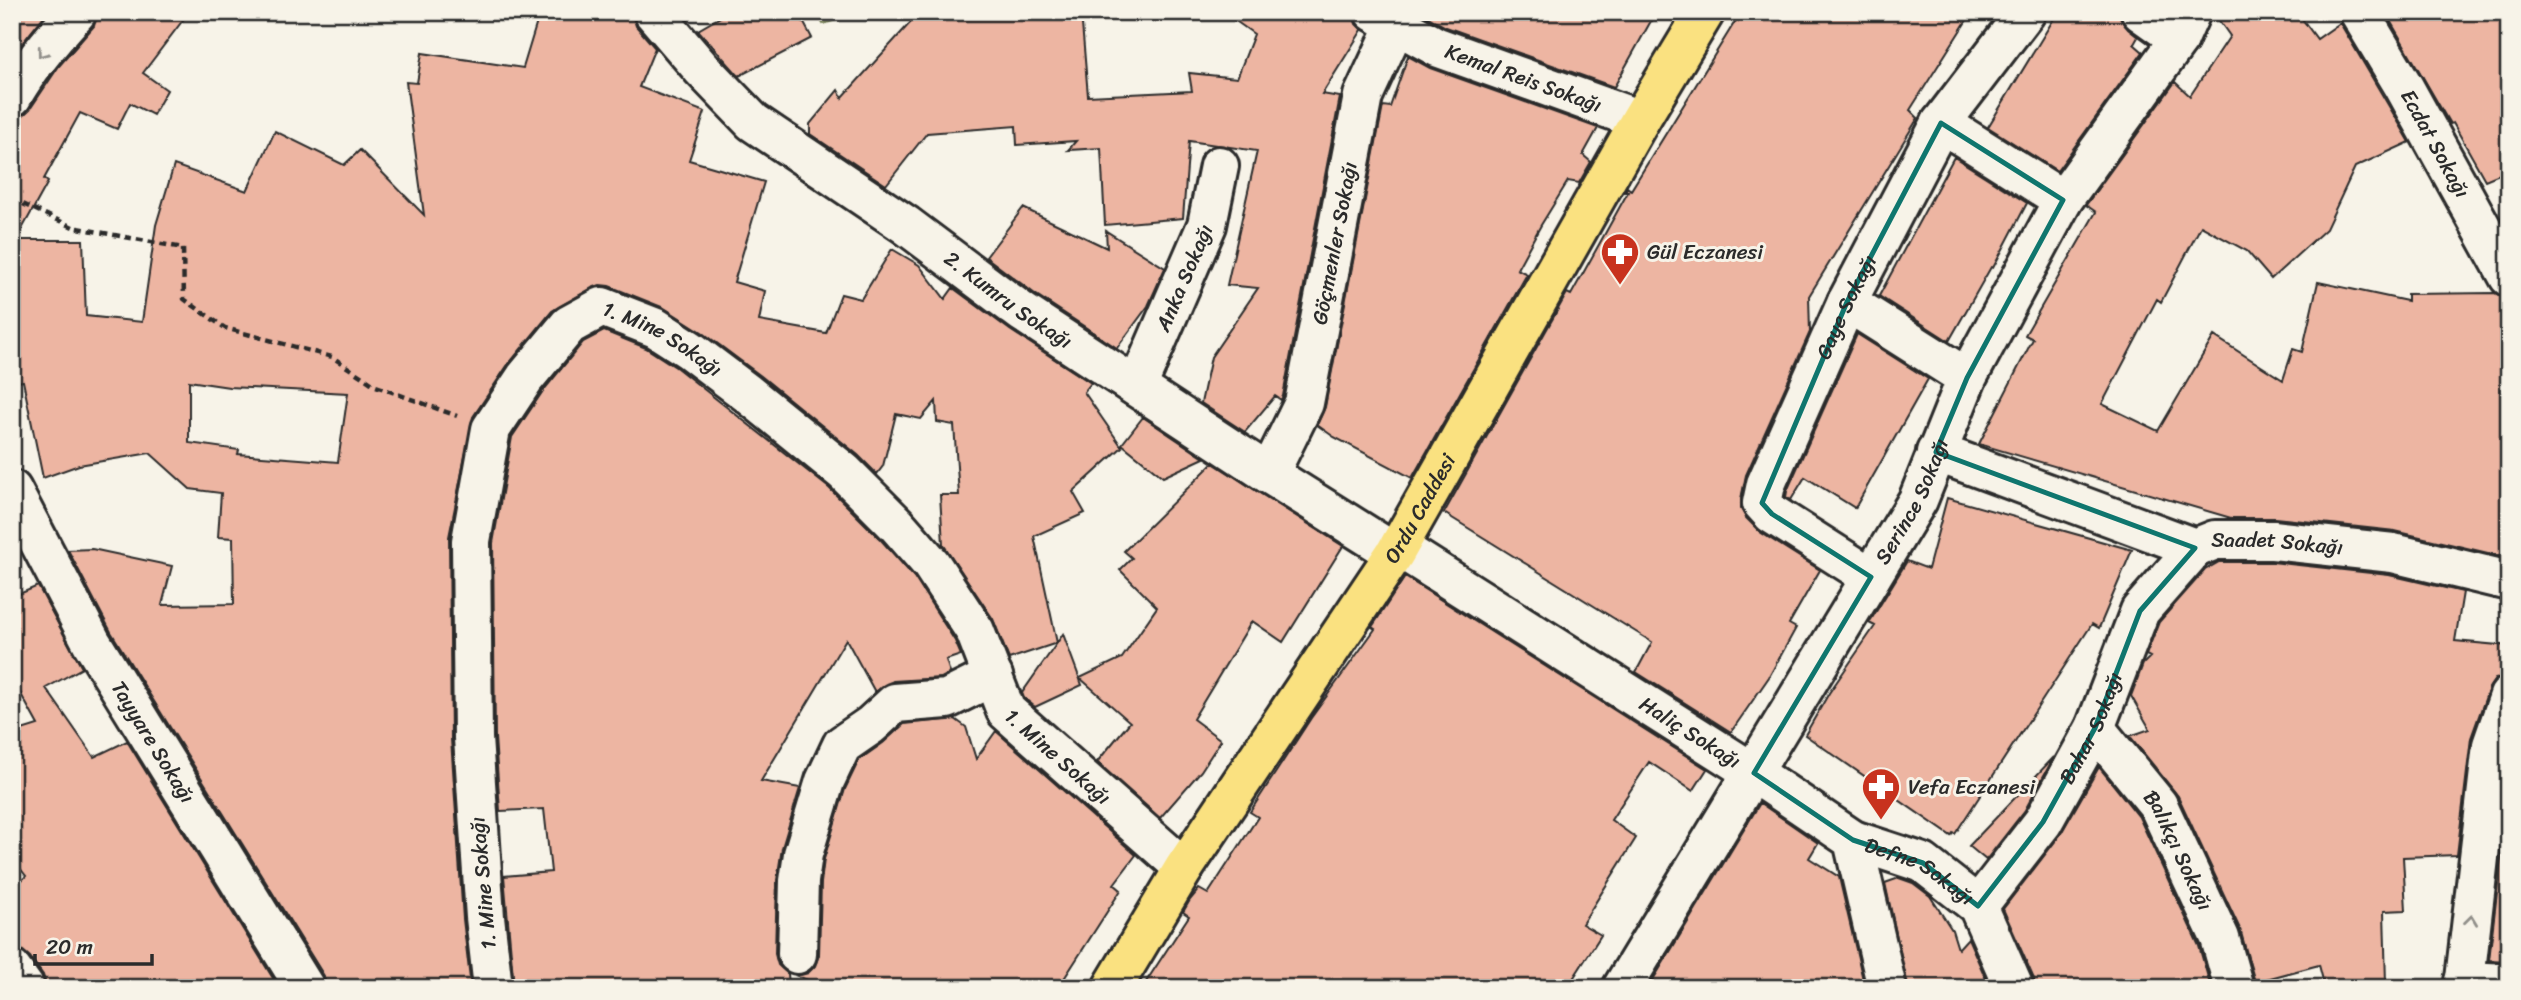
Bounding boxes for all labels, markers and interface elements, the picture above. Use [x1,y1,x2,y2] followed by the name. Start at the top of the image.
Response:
[1440,32,1608,124] street label: Kemal Reis Sokağı
[38,45,50,58] one-way arrow
[2390,82,2481,205] street label: Ecdat Sokağı
[1300,158,1369,328] street label: Göçmenler Sokağı
[1144,218,1224,339] street label: Anka Sokağı
[1599,231,1641,286] pharmacy icon: Gül Eczanesi
[1647,233,1764,271] place label: Gül Eczanesi
[936,241,1081,360] street label: 2. Kumru Sokağı
[1805,247,1888,366] street label: Gaye Sokağı
[597,290,731,387] street label: 1. Mine Sokağı
[1864,432,1960,572] street label: Serince Sokağı
[1374,445,1467,572] street label: Ordu Caddesi
[2211,521,2345,566] street label: Saadet Sokağı
[2048,666,2134,792] street label: Bahar Sokağı
[100,673,206,811] street label: Tayyare Sokağı
[1631,686,1749,779] street label: Haliç Sokağı
[995,698,1120,815] street label: 1. Mine Sokağı
[1860,766,1902,821] pharmacy icon: Vefa Eczanesi
[1908,768,2036,806] place label: Vefa Eczanesi
[2133,781,2224,917] street label: Balıkçı Sokağı
[458,815,508,951] street label: 1. Mine Sokağı
[1859,826,1983,916] street label: Defne Sokağı
[2464,914,2479,926] one-way arrow
[35,923,152,967] scale bar
[46,928,93,966] text: 20 m

